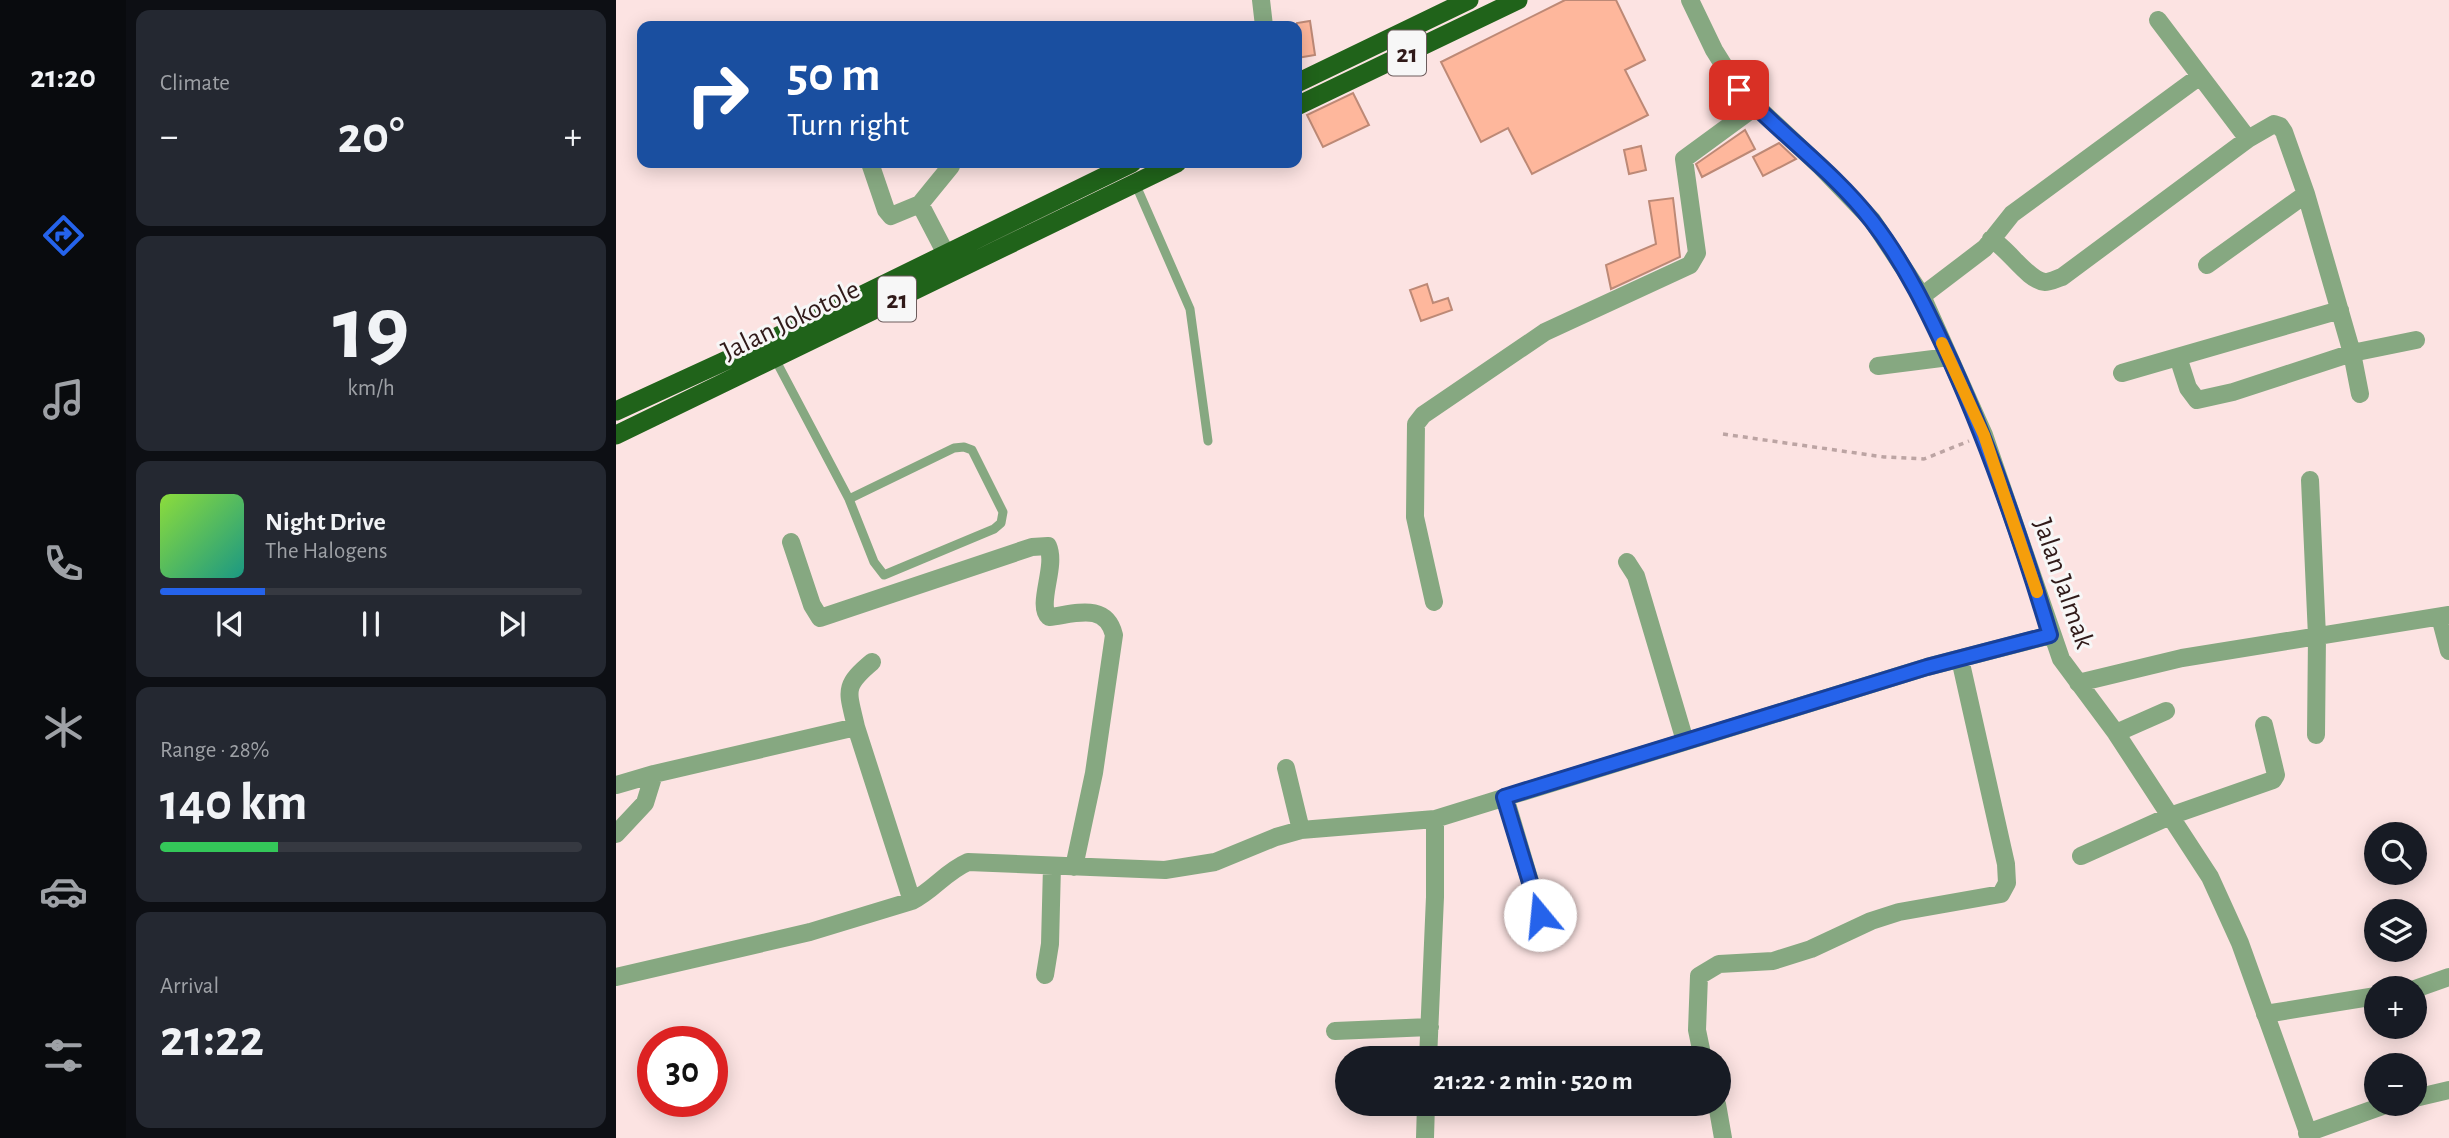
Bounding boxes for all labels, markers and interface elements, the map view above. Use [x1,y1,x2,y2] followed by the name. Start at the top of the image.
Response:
[1388,30,1426,76] road number: 21
[672,49,763,140] icon: right
[787,51,881,100] text: 50 m
[1709,60,1769,120] pin
[30,61,96,93] text: 21:20
[1720,71,1758,109] icon: arrive
[160,72,230,95] text: Climate
[787,109,909,141] text: Turn right
[338,110,404,162] text: 20°
[160,118,178,156] text: −
[564,118,582,156] text: +
[39,211,88,260] icon: directions
[717,275,864,366] street label: Jalan Jokotole
[878,276,916,322] road number: 21
[333,284,409,375] text: 19
[39,375,88,424] icon: music
[347,377,395,400] text: km/h
[265,509,386,535] text: Night Drive
[2028,515,2099,653] street label: Jalan Jalmak
[39,539,88,588] icon: phone
[265,540,387,563] text: The Halogens
[211,605,249,643] icon: previous
[352,605,390,643] icon: pause
[493,605,531,643] icon: next
[39,703,88,752] icon: climate
[160,739,270,762] text: Range · 28%
[160,777,308,829] text: 140 km
[2364,822,2427,1116] map controls
[2364,822,2427,885] button: search
[39,867,88,916] icon: car
[1503,878,1577,952] position arrow
[2364,899,2427,962] button: layers
[160,975,219,998] text: Arrival
[2364,976,2427,1039] button: +
[160,1013,264,1065] text: 21:22
[637,1026,728,1117] speed limit sign: 30
[39,1031,88,1080] icon: filters
[2364,1053,2427,1116] button: −
[1433,1068,1633,1094] text: 21:22 · 2 min · 520 m

